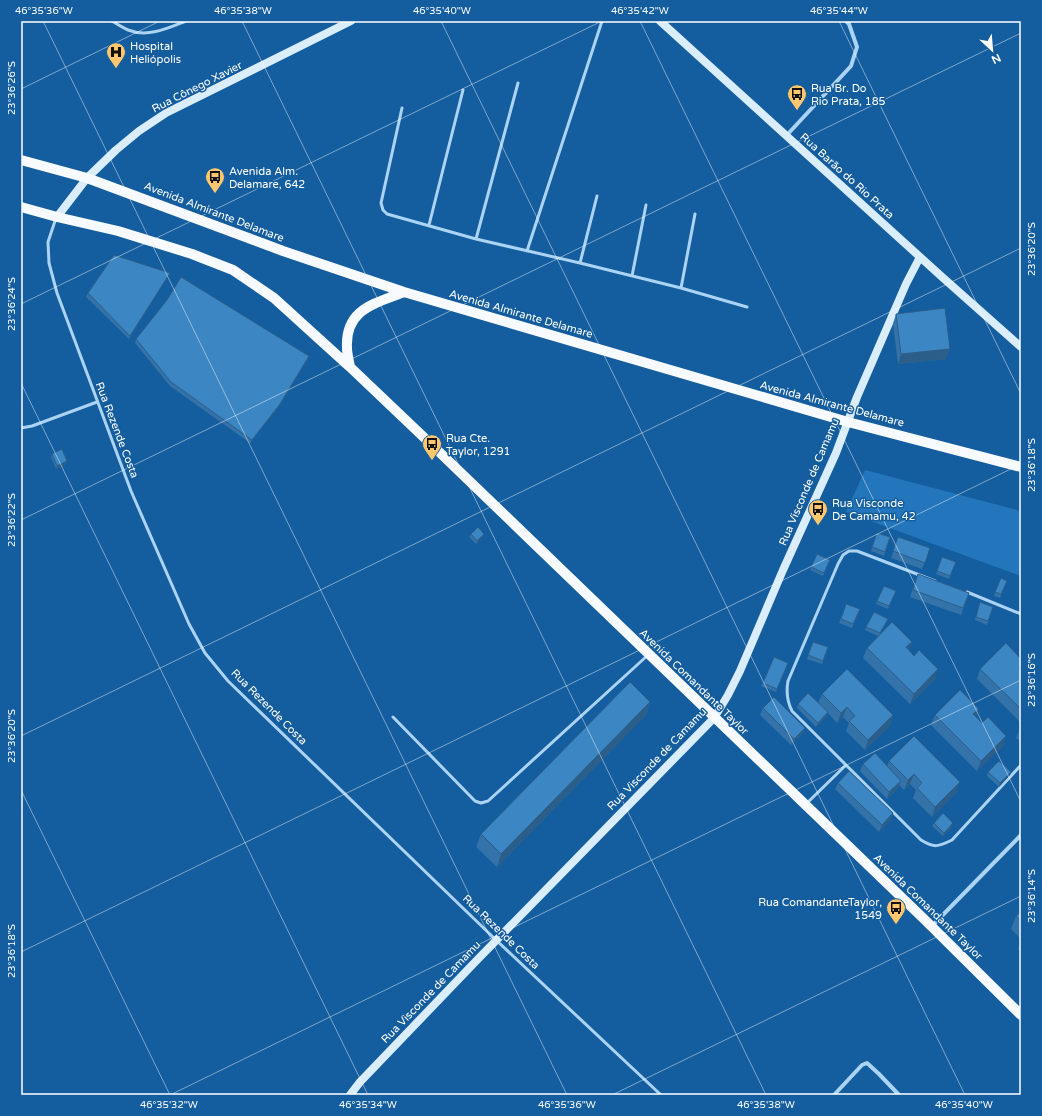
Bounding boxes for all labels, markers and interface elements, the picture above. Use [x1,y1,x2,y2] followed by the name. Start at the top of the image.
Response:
[15,5,73,17] text: 46°35'36"W
[214,5,272,17] text: 46°35'38"W
[413,5,471,17] text: 46°35'40"W
[611,5,669,17] text: 46°35'42"W
[810,5,868,17] text: 46°35'44"W
[972,30,1012,70] north arrow
[130,40,181,66] place label: Hospital Heliópolis
[105,41,127,69] hospital icon: Hospital Heliópolis
[989,51,1003,66] text: N
[150,58,245,115] street label: Rua Cônego Xavier
[6,61,18,115] text: 23°36'26"S
[811,82,886,108] place label: Rua Br. Do Rio Prata, 185
[786,83,808,111] bus stop icon: Rua Br. Do Rio Prata, 185
[797,130,897,222] street label: Rua Barão do Rio Prata
[229,165,305,191] place label: Avenida Alm. Delamare, 642
[204,166,226,194] bus stop icon: Avenida Alm. Delamare, 642
[142,179,286,245] street label: Avenida Almirante Delamare
[1026,222,1038,276] text: 23°36'20"S
[6,277,18,331] text: 23°36'24"S
[448,287,594,341] street label: Avenida Almirante Delamare
[758,378,906,430] street label: Avenida Almirante Delamare
[93,380,141,480] street label: Rua Rezende Costa
[776,416,842,548] street label: Rua Visconde de Camamu
[446,432,510,458] place label: Rua Cte. Taylor, 1291
[421,433,443,461] bus stop icon: Rua Cte. Taylor, 1291
[1026,438,1038,492] text: 23°36'18"S
[6,493,18,547] text: 23°36'22"S
[832,497,916,523] place label: Rua Visconde De Camamu, 42
[807,498,829,526] bus stop icon: Rua Visconde De Camamu, 42
[637,626,752,738] street label: Avenida Comandante Taylor
[1026,653,1038,707] text: 23°36'16"S
[228,666,310,748] street label: Rua Rezende Costa
[605,705,709,813] street label: Rua Visconde de Camamu
[6,709,18,763] text: 23°36'20"S
[871,851,986,963] street label: Avenida Comandante Taylor
[1026,869,1038,923] text: 23°36'14"S
[460,892,542,972] street label: Rua Rezende Costa
[758,896,882,922] place label: Rua ComandanteTaylor, 1549
[885,897,907,925] bus stop icon: Rua ComandanteTaylor, 1549
[6,924,18,978] text: 23°36'18"S
[379,938,483,1046] street label: Rua Visconde de Camamu
[140,1099,198,1111] text: 46°35'32"W
[339,1099,397,1111] text: 46°35'34"W
[538,1099,596,1111] text: 46°35'36"W
[737,1099,795,1111] text: 46°35'38"W
[935,1099,993,1111] text: 46°35'40"W

